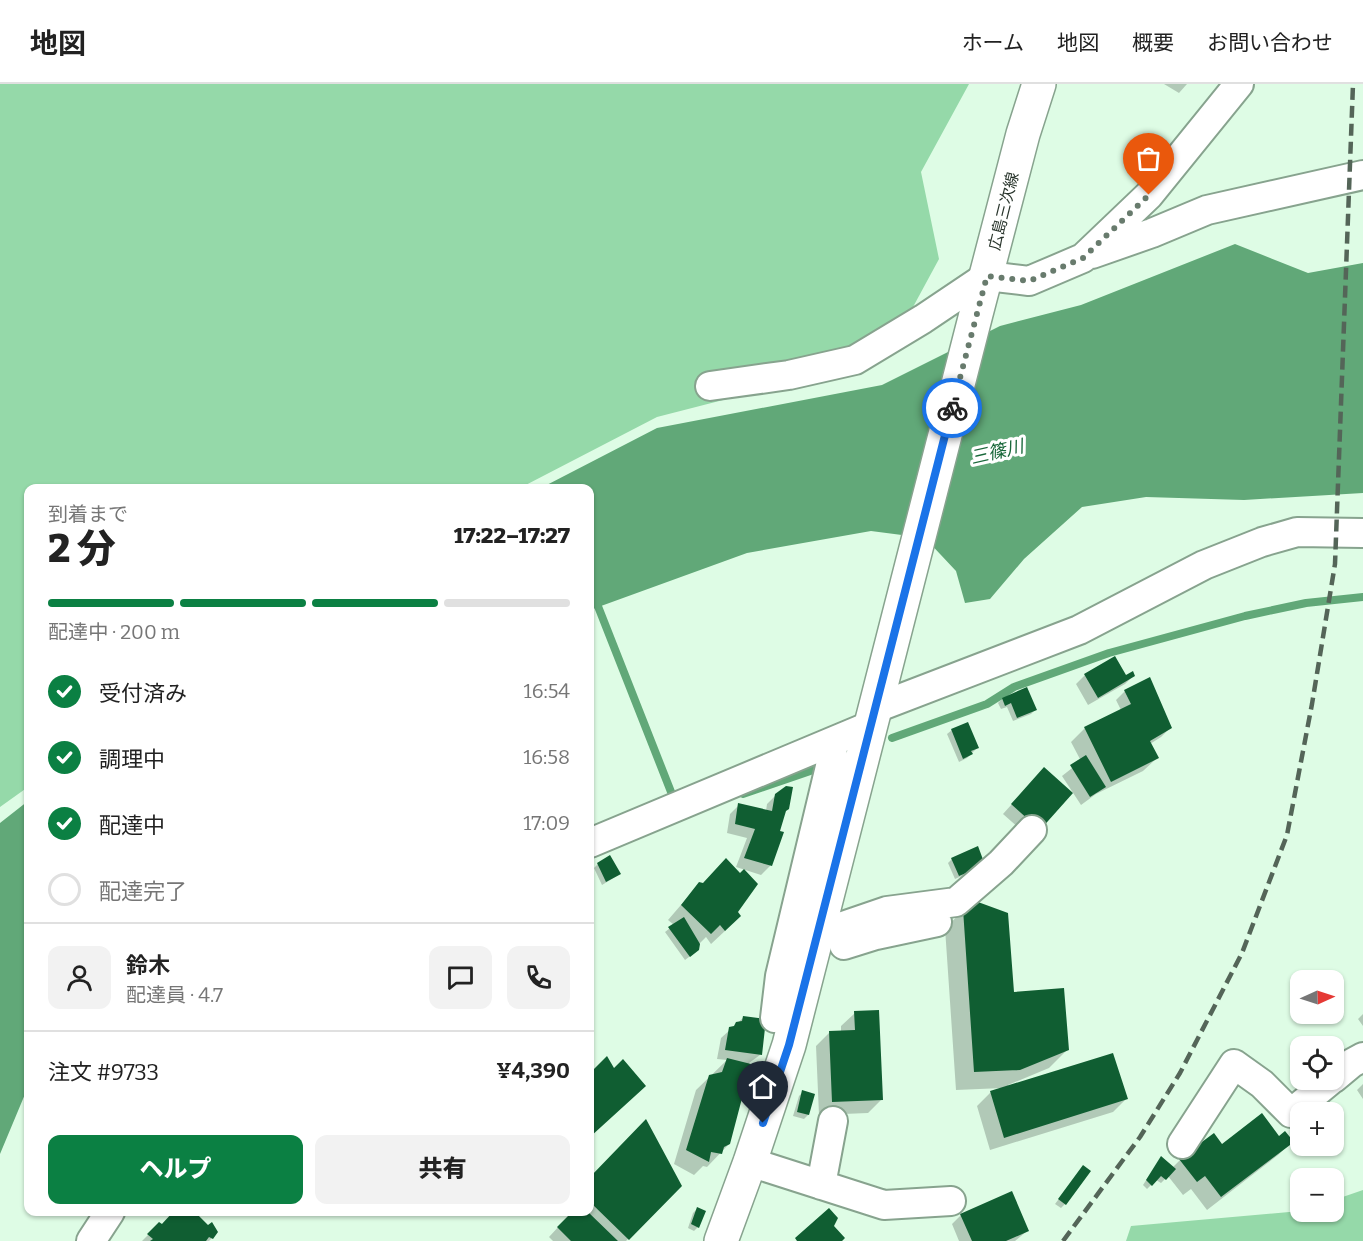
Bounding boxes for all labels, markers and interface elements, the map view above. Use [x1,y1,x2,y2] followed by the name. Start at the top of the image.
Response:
[30,27,86,60] text: 地図
[962,30,1024,56] text: ホーム
[1057,30,1099,56] text: 地図
[1132,30,1174,56] text: 概要
[1207,30,1333,56] text: お問い合わせ
[1123,133,1174,195] pin
[1132,142,1165,175] icon: bag
[985,170,1022,252] street label: 広島三次線
[922,378,982,438] courier
[936,392,969,425] icon: bike
[968,435,1028,469] water label: 三篠川
[48,502,128,526] text: 到着まで
[454,522,570,549] text: 17:22–17:27
[48,526,116,572] text: 2 分
[48,620,180,644] text: 配達中 · 200 m
[48,675,81,708] icon: check
[524,679,570,703] text: 16:54
[99,680,187,707] text: 受付済み
[48,741,81,774] icon: check
[523,745,570,769] text: 16:58
[99,746,165,773] text: 調理中
[48,807,81,840] icon: check
[523,811,570,835] text: 17:09
[99,812,165,839] text: 配達中
[99,878,187,905] text: 配達完了
[48,946,111,1009] button: person
[429,946,492,1009] button: chat
[507,946,570,1009] button: phone
[126,952,170,979] text: 鈴木
[1290,970,1344,1024] north arrow
[1290,970,1344,1222] map controls
[126,983,223,1007] text: 配達員 · 4.7
[1290,1036,1344,1090] button: locate
[496,1057,570,1084] text: ¥4,390
[48,1059,159,1086] text: 注文 #9733
[737,1061,788,1123] pin
[746,1070,779,1103] icon: home
[1290,1102,1344,1156] button: +
[48,1135,303,1204] button: ヘルプ
[315,1135,570,1204] button: 共有
[1290,1168,1344,1222] button: −

